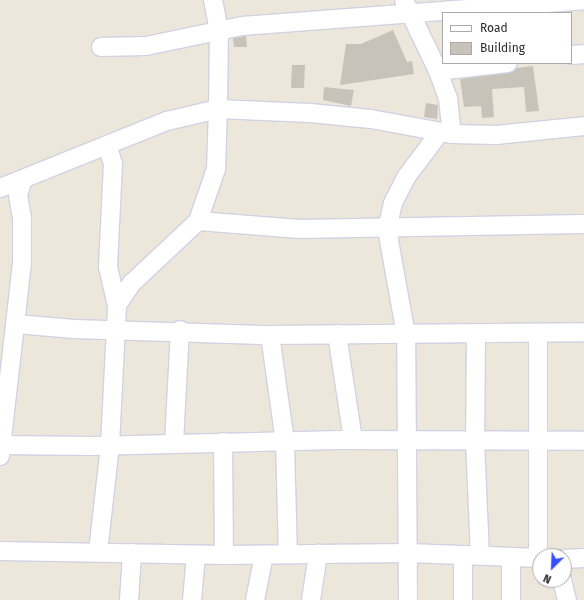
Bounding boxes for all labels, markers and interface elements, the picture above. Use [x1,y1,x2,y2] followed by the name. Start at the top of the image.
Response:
[442,12,572,64] legend
[480,21,508,35] text: Road
[480,41,525,55] text: Building
[532,548,572,588] north arrow
[541,571,553,586] text: N

